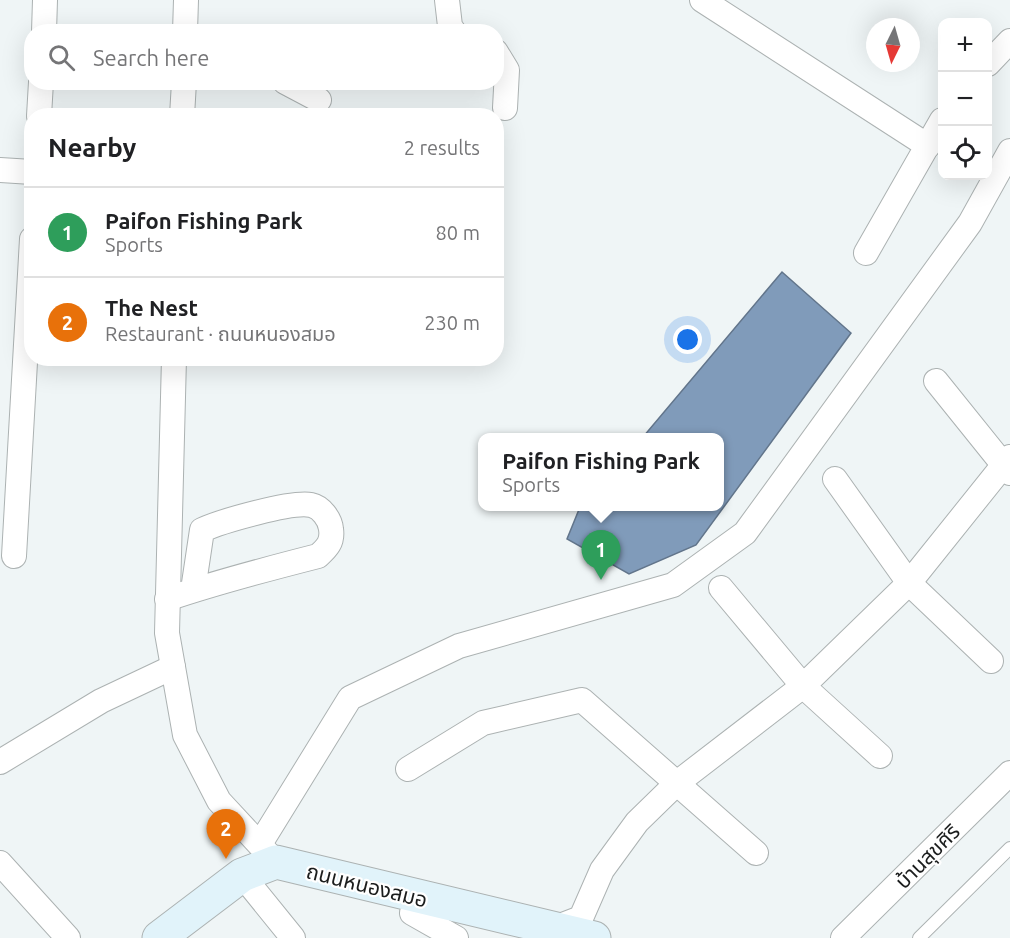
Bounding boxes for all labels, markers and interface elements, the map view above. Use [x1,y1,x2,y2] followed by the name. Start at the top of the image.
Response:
[866,18,920,72] north arrow
[938,18,992,180] map controls
[938,18,992,72] button: +
[24,24,504,90] search box
[45,41,78,74] icon: search
[93,45,209,70] text: Search here
[938,72,992,126] button: −
[938,126,992,180] button: locate
[48,133,136,162] text: Nearby
[404,136,480,159] text: 2 results
[105,208,303,233] text: Paifon Fishing Park
[62,221,73,244] text: 1
[436,221,480,244] text: 80 m
[105,233,163,256] text: Sports
[105,295,198,320] text: The Nest
[62,311,73,334] text: 2
[424,311,480,334] text: 230 m
[105,322,336,345] text: Restaurant · ถนนหนองสมอ
[673,325,702,354] your location
[478,433,724,511] popup
[502,448,700,473] text: Paifon Fishing Park
[502,473,560,496] text: Sports
[582,530,620,580] pin: 1
[206,810,246,859] pin: 2
[890,819,966,895] street label: บ้านสุขศิริ
[304,858,430,912] street label: ถนนหนองสมอ

